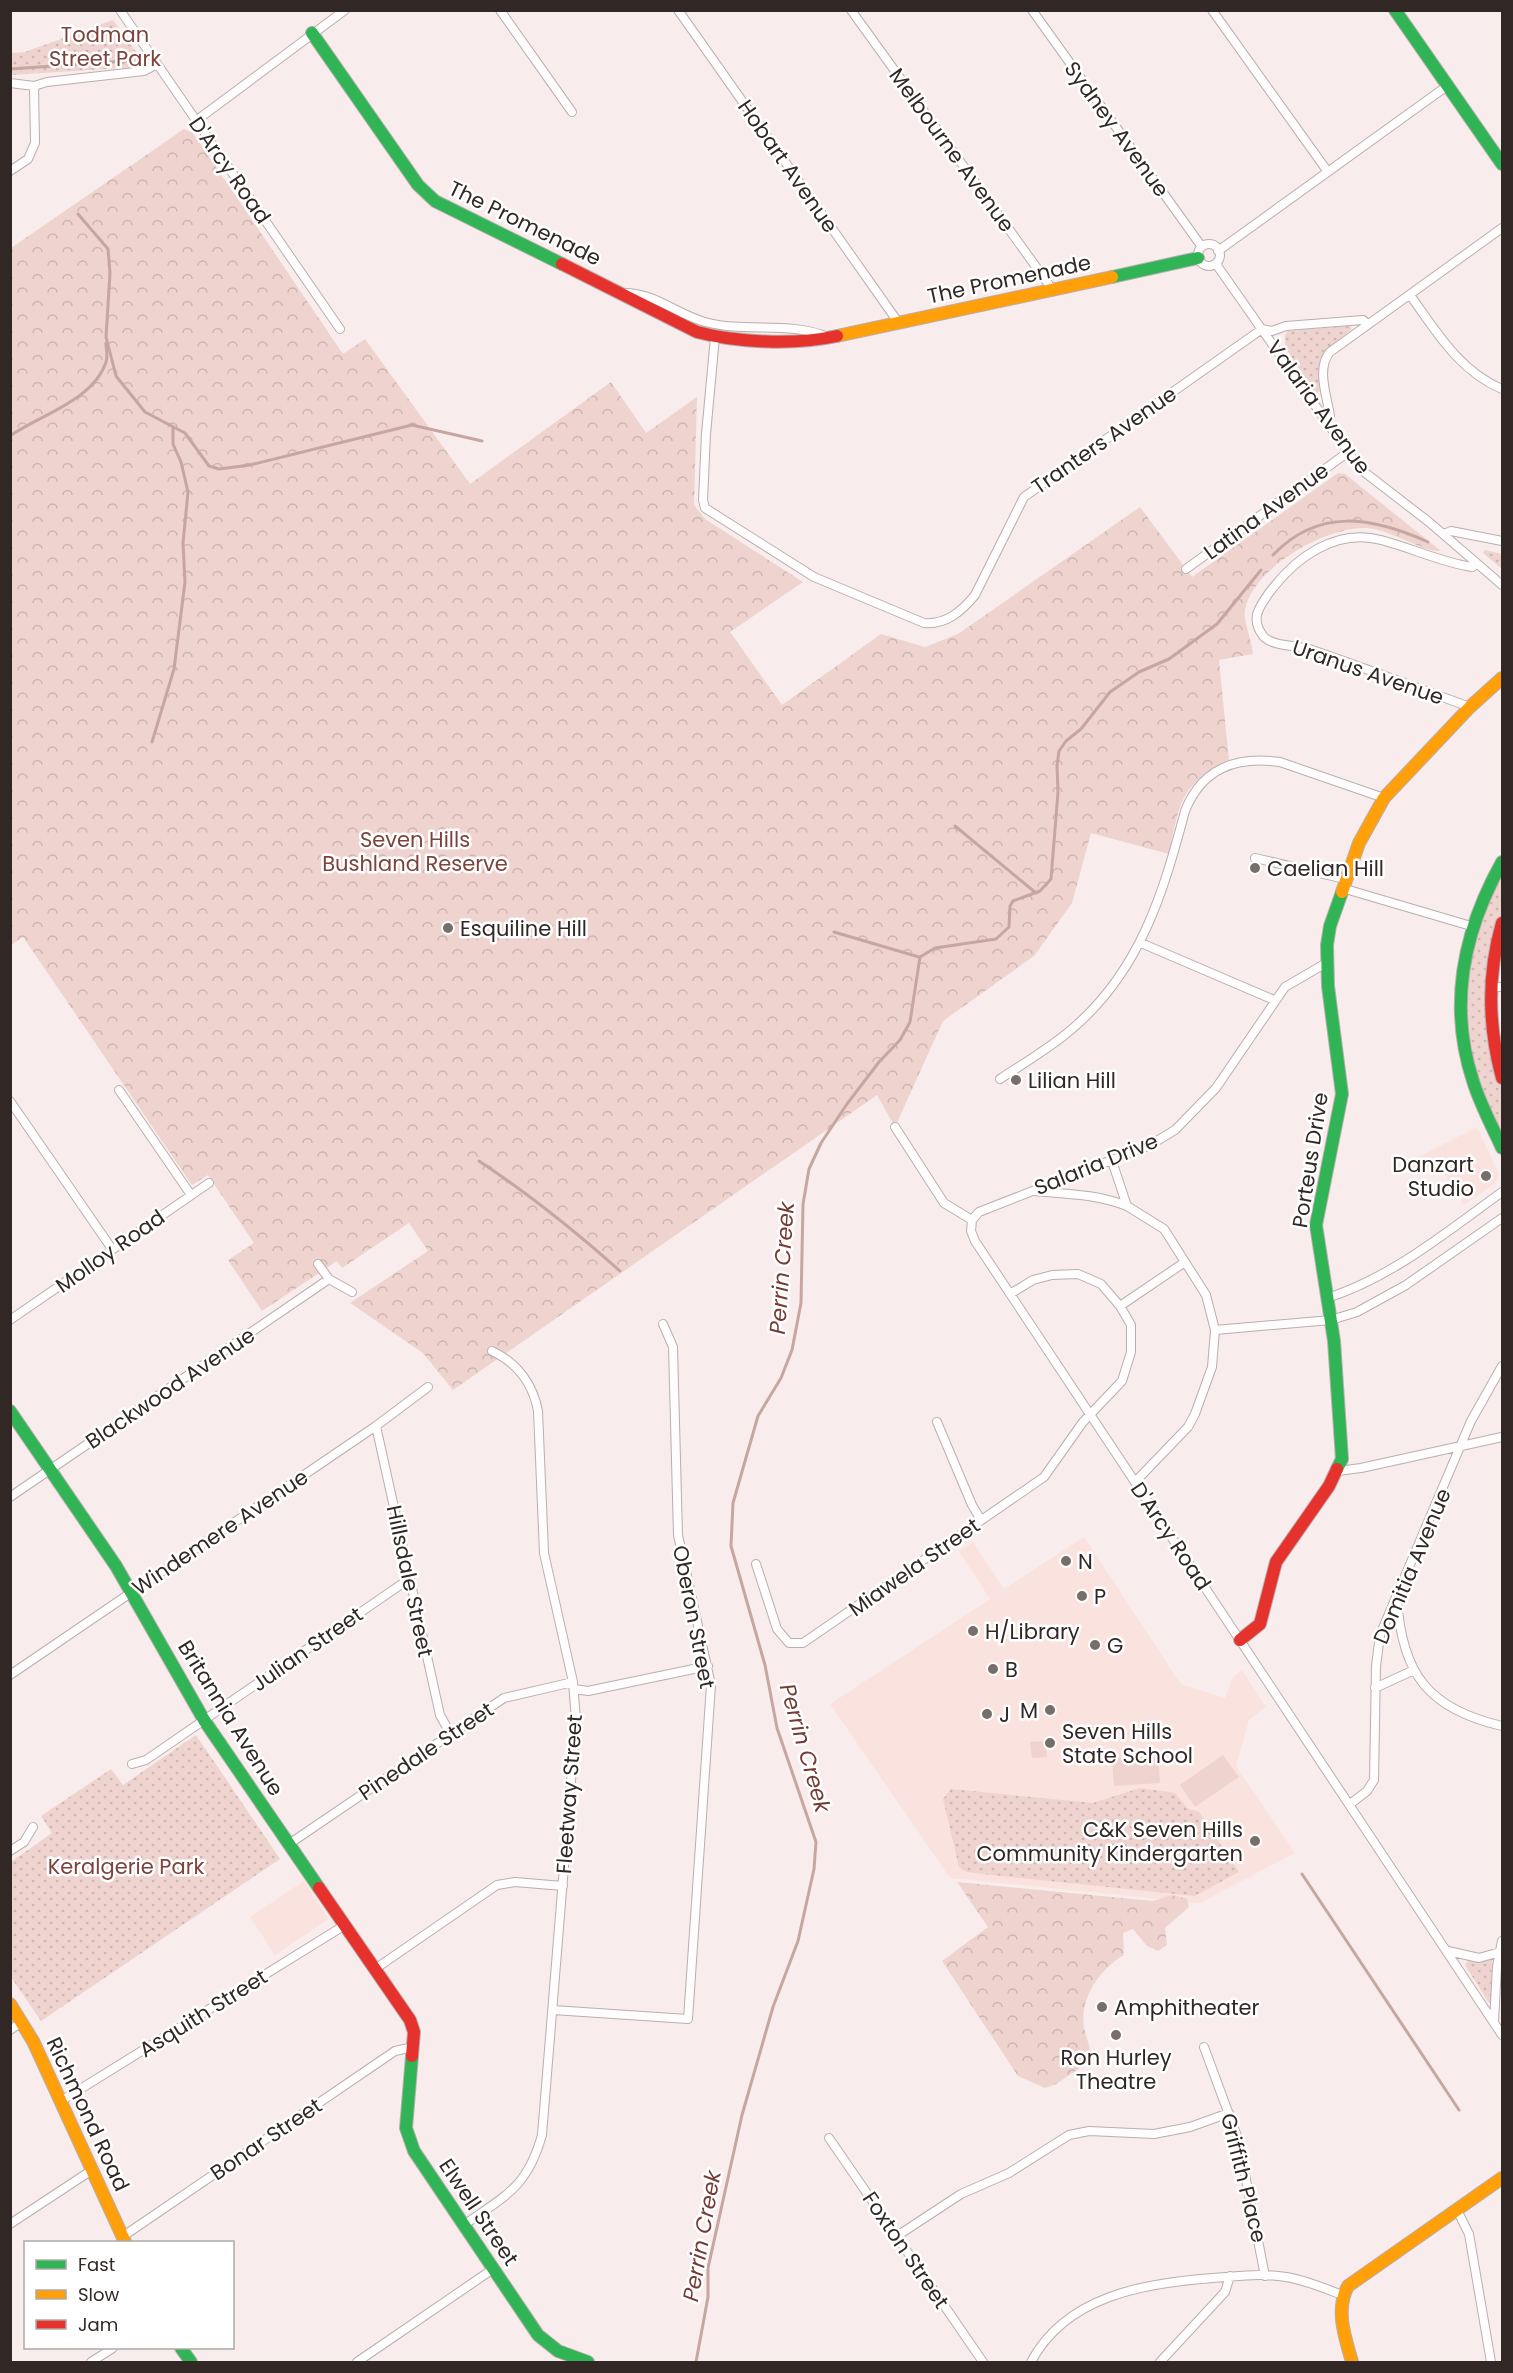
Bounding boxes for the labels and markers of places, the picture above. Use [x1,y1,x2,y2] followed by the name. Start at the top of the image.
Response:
[1267,854,1384,883] place label: Caelian Hill
[1248,861,1262,875] marker: Caelian Hill
[460,914,587,943] place label: Esquiline Hill
[441,921,455,935] marker: Esquiline Hill
[1028,1066,1116,1095] place label: Lilian Hill
[1009,1073,1023,1087] marker: Lilian Hill
[1392,1150,1474,1203] place label: Danzart Studio
[1479,1169,1493,1183] marker: Danzart Studio
[1078,1547,1093,1576] place label: N
[1059,1554,1073,1568] marker: N
[1094,1582,1106,1611] place label: P
[1075,1589,1089,1603] marker: P
[985,1617,1080,1646] place label: H/Library
[966,1624,980,1638] marker: H/Library
[1107,1631,1123,1660] place label: G
[1088,1638,1102,1652] marker: G
[1005,1655,1018,1684] place label: B
[986,1662,1000,1676] marker: B
[1020,1696,1038,1725] place label: M
[999,1700,1010,1729] place label: J
[1043,1703,1057,1717] marker: M
[980,1707,994,1721] marker: J
[1062,1717,1193,1770] place label: Seven Hills State School
[1043,1736,1057,1750] marker: Seven Hills State School
[976,1815,1243,1868] place label: C&K Seven Hills Community Kindergarten
[1248,1834,1262,1848] marker: C&K Seven Hills Community Kindergarten
[1114,1993,1260,2022] place label: Amphitheater
[1095,2000,1109,2014] marker: Amphitheater
[1109,2028,1123,2042] marker: Ron Hurley Theatre
[1060,2043,1172,2096] place label: Ron Hurley Theatre

